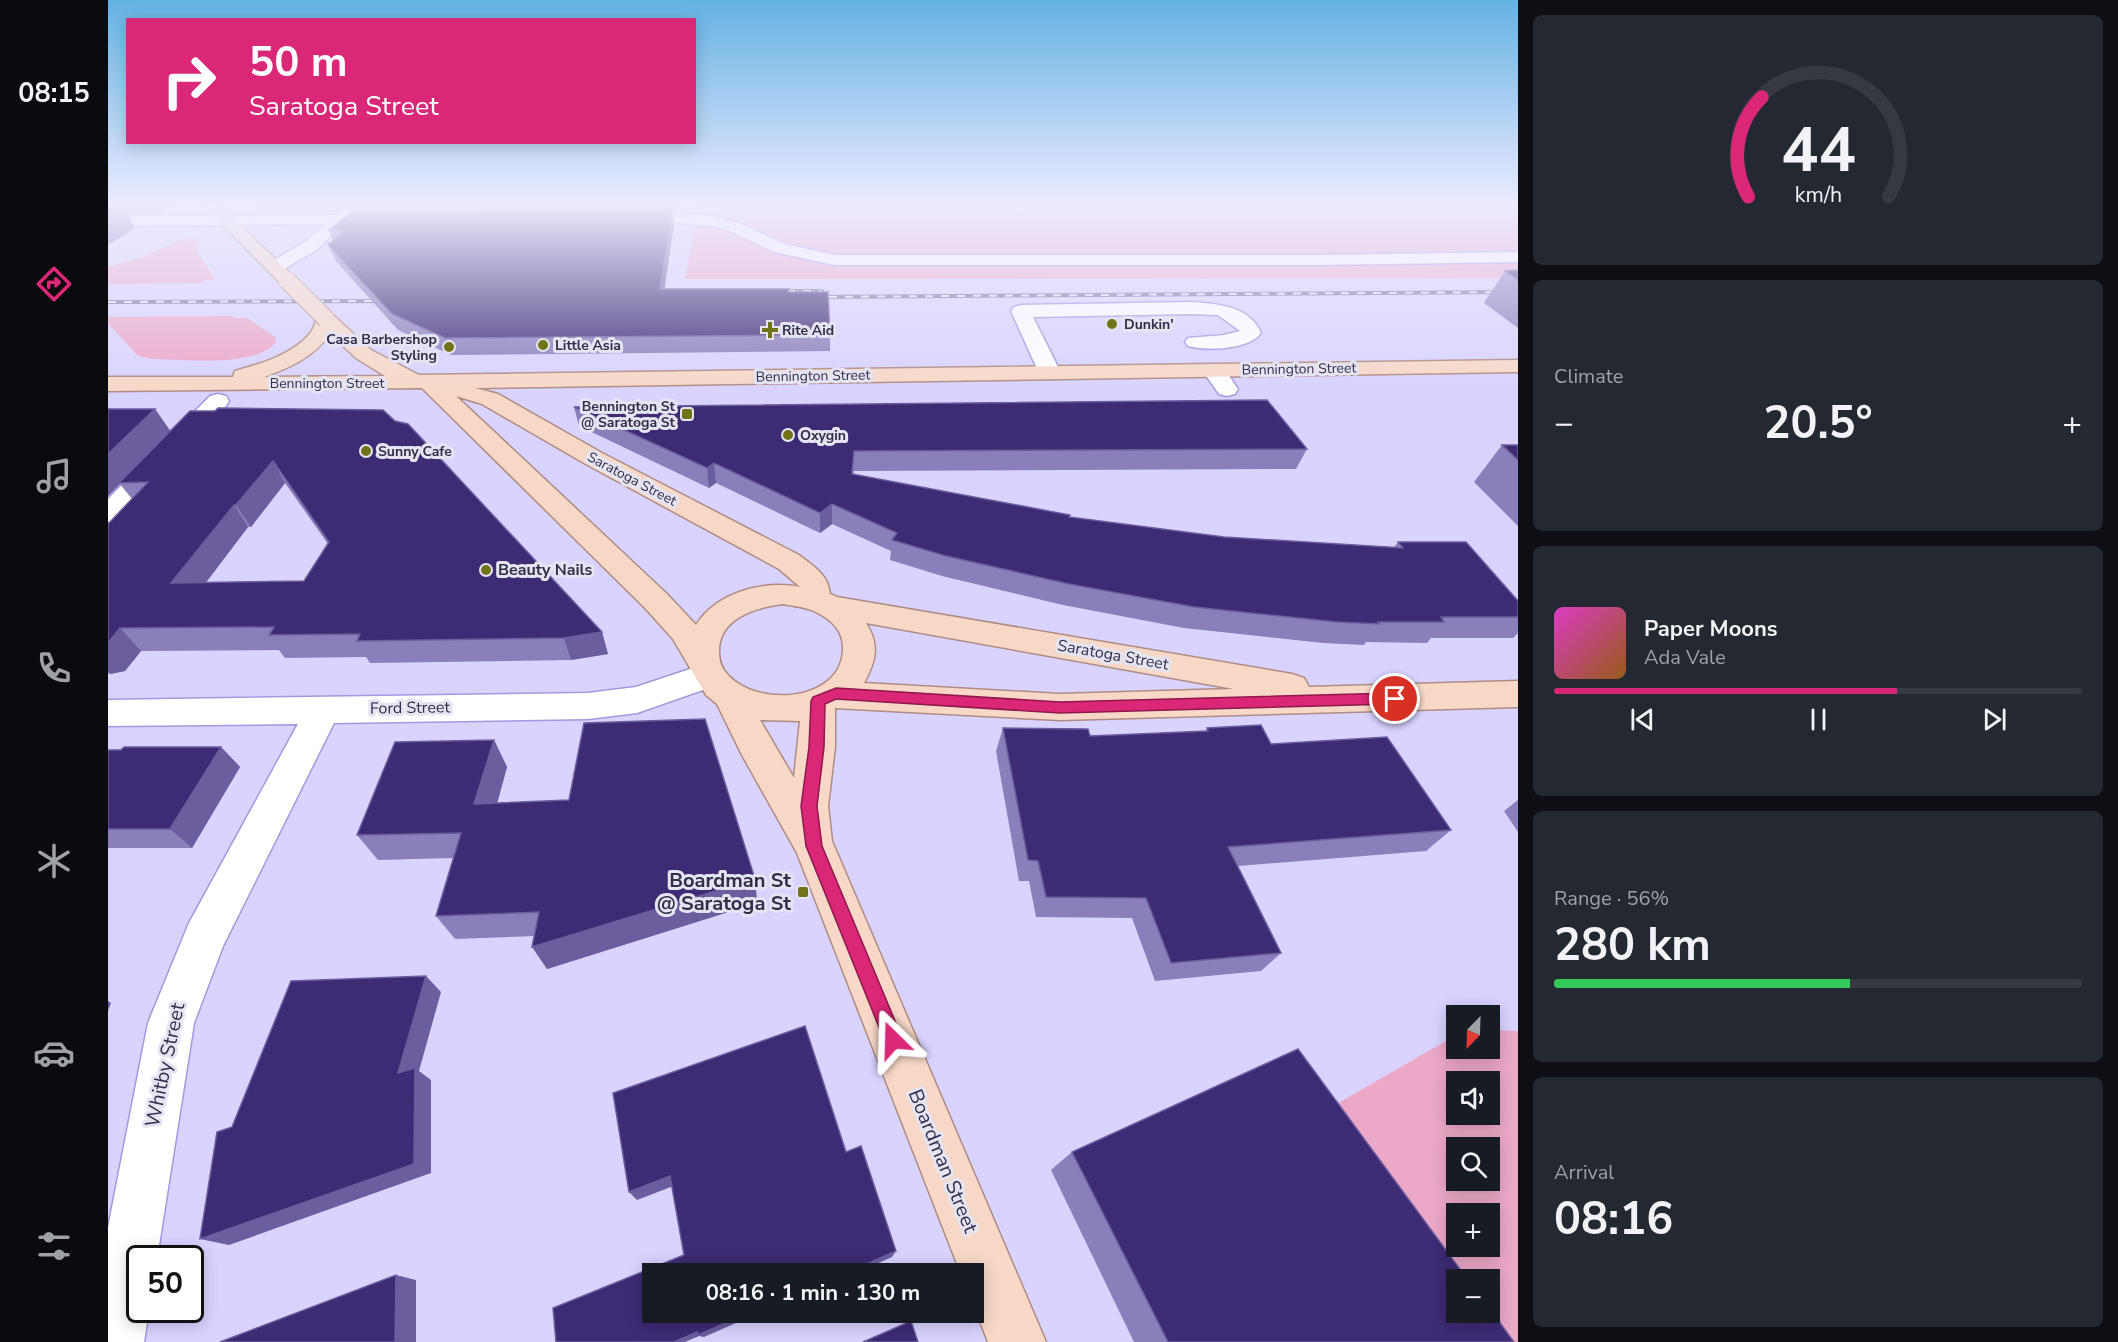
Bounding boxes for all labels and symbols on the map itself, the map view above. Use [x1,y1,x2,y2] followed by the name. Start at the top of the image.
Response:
[1124,315,1174,334] place label: Dunkin'
[1105,317,1119,331] marker: Dunkin'
[782,321,834,340] place label: Rite Aid
[763,323,777,337] marker: Rite Aid
[326,330,437,365] place label: Casa Barbershop Styling
[555,336,621,355] place label: Little Asia
[536,338,550,352] marker: Little Asia
[442,340,456,354] marker: Casa Barbershop Styling
[1242,358,1357,379] street label: Bennington Street
[756,365,871,386] street label: Bennington Street
[270,374,384,393] street label: Bennington Street
[581,397,676,432] place label: Bennington St @ Saratoga St
[680,407,694,421] marker: Bennington St @ Saratoga St
[800,426,846,445] place label: Oxygin
[781,428,795,442] marker: Oxygin
[378,442,452,461] place label: Sunny Cafe
[359,444,373,458] marker: Sunny Cafe
[584,448,680,511] street label: Saratoga Street
[498,559,593,581] place label: Beauty Nails
[479,563,493,577] marker: Beauty Nails
[1056,634,1171,676] street label: Saratoga Street
[1369,673,1420,724] pin
[370,696,451,720] street label: Ford Street
[657,867,791,917] place label: Boardman St @ Saratoga St
[796,885,810,899] marker: Boardman St @ Saratoga St
[139,999,192,1130] street label: Whitby Street
[1446,1005,1500,1059] north arrow
[861,1008,925,1072] position arrow
[902,1085,984,1238] street label: Boardman Street
[126,1245,204,1323] speed limit sign: 50

